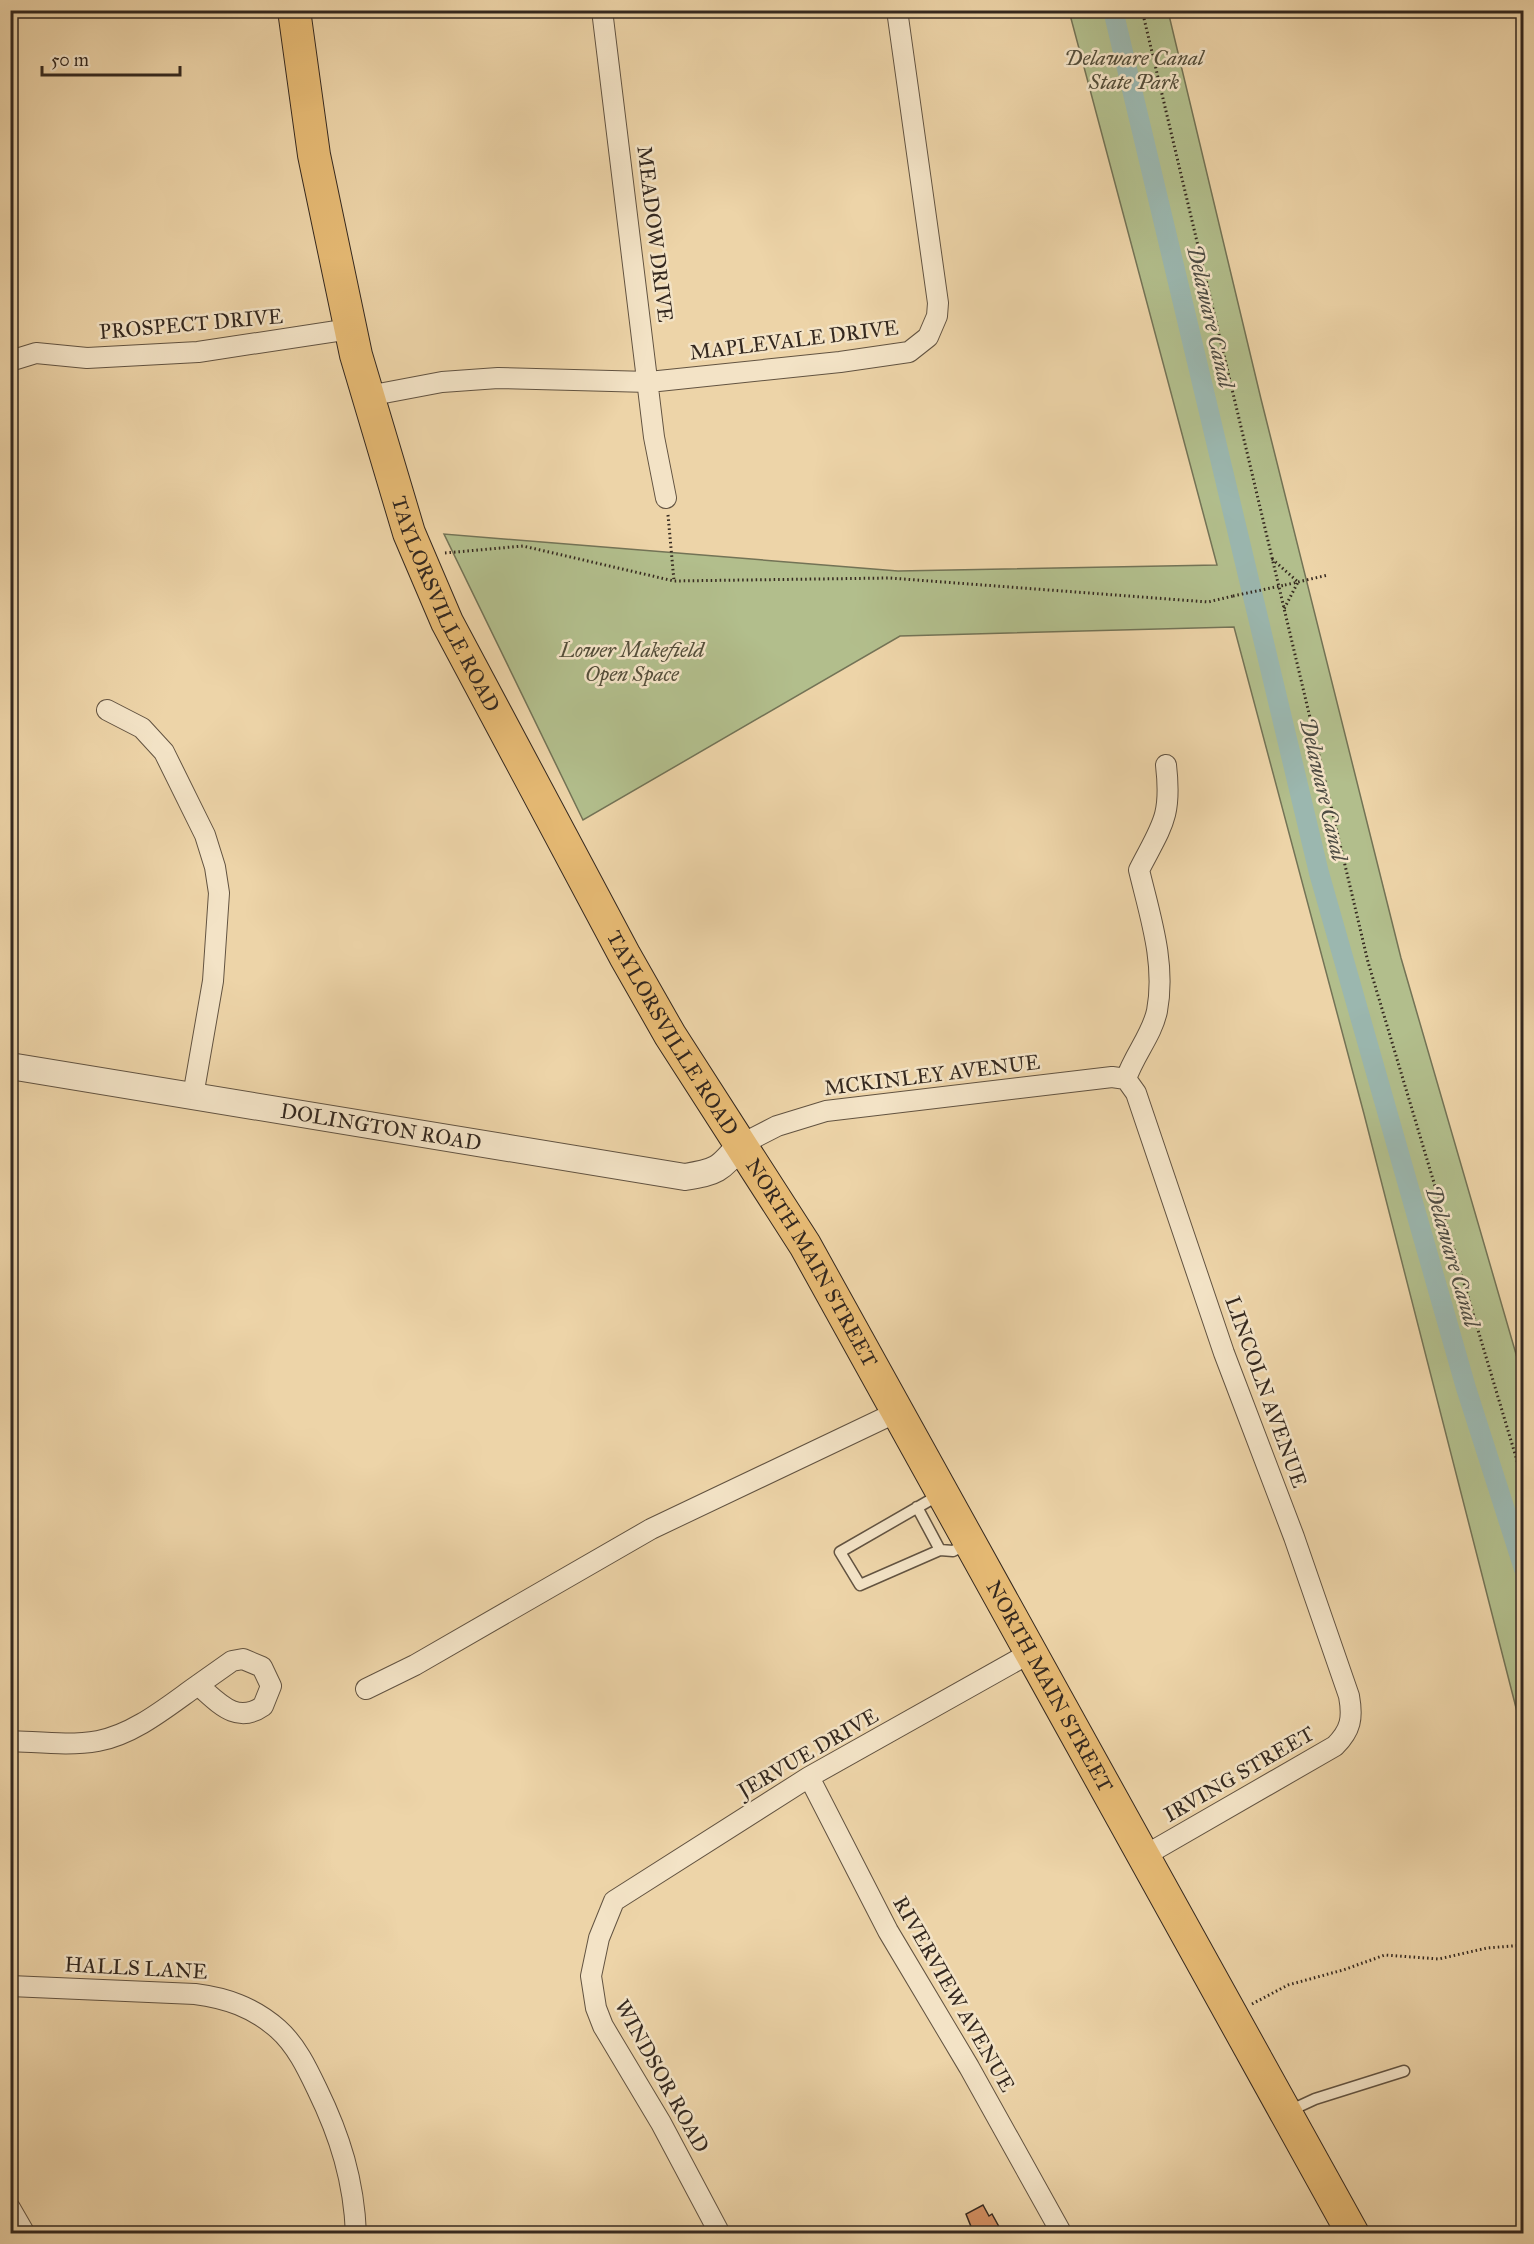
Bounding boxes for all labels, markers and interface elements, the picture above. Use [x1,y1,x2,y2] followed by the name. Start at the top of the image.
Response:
[42,39,180,77] scale bar
[1064,45,1206,95] park label: Delaware Canal State Park
[51,49,89,71] text: 50 m
[631,144,679,324] street label: MEADOW DRIVE
[1181,242,1241,392] water label: Delaware Canal
[98,303,284,345] street label: PROSPECT DRIVE
[688,314,900,366] street label: MAPLEVALE DRIVE
[386,493,506,716] street label: TAYLORSVILLE ROAD
[559,637,706,687] park label: Lower Makefield Open Space
[1294,715,1354,865] water label: Delaware Canal
[601,926,744,1140] street label: TAYLORSVILLE ROAD
[823,1049,1041,1101] street label: MCKINLEY AVENUE
[279,1098,483,1156] street label: DOLINGTON ROAD
[740,1154,883,1372] street label: NORTH MAIN STREET
[1419,1182,1486,1332] water label: Delaware Canal
[1219,1293,1313,1491] street label: LINCOLN AVENUE
[981,1576,1119,1797] street label: NORTH MAIN STREET
[732,1702,883,1805] street label: JERVUE DRIVE
[1159,1720,1319,1828] street label: IRVING STREET
[887,1892,1021,2096] street label: RIVERVIEW AVENUE
[64,1951,208,1985] street label: HALLS LANE
[609,1995,715,2157] street label: WINDSOR ROAD

